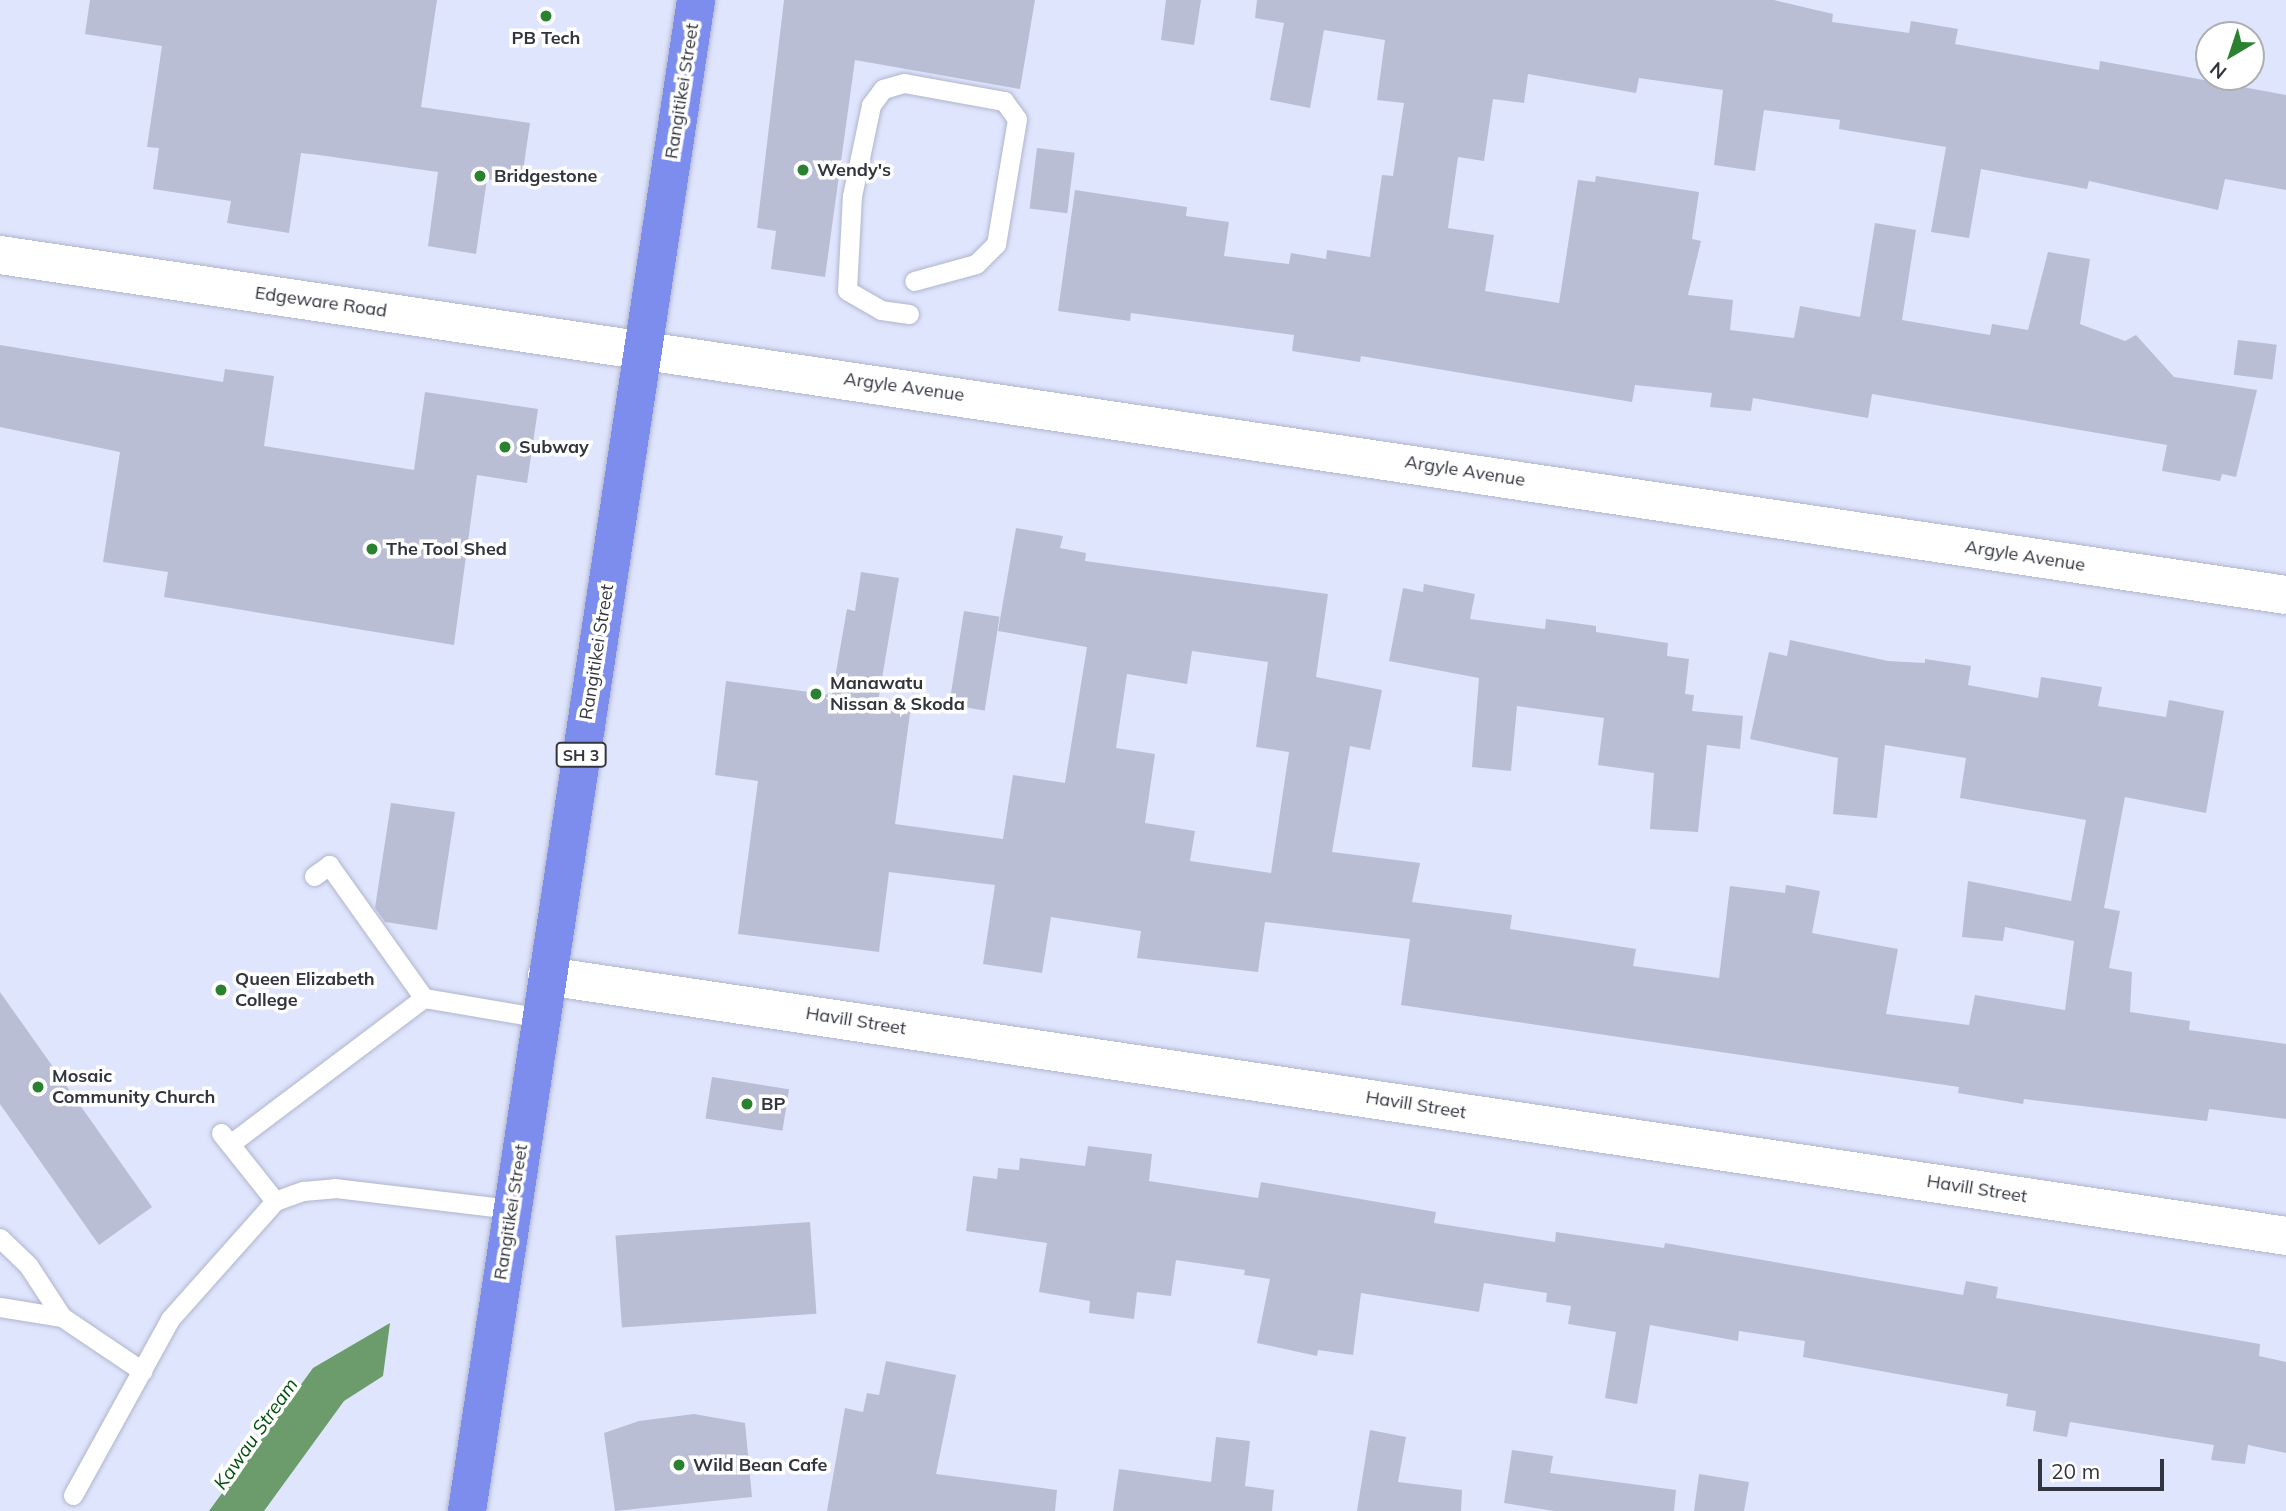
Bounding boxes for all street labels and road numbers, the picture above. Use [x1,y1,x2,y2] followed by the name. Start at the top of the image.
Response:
[661,22,703,160] street label: Rangitikei Street
[254,282,388,322] street label: Edgeware Road
[842,368,966,406] street label: Argyle Avenue
[1403,451,1527,491] street label: Argyle Avenue
[1963,536,2087,576] street label: Argyle Avenue
[576,583,618,721] street label: Rangitikei Street
[555,742,607,768] road number: SH 3
[804,1002,908,1040] street label: Havill Street
[1364,1086,1468,1124] street label: Havill Street
[490,1143,532,1281] street label: Rangitikei Street
[1925,1170,2029,1208] street label: Havill Street

